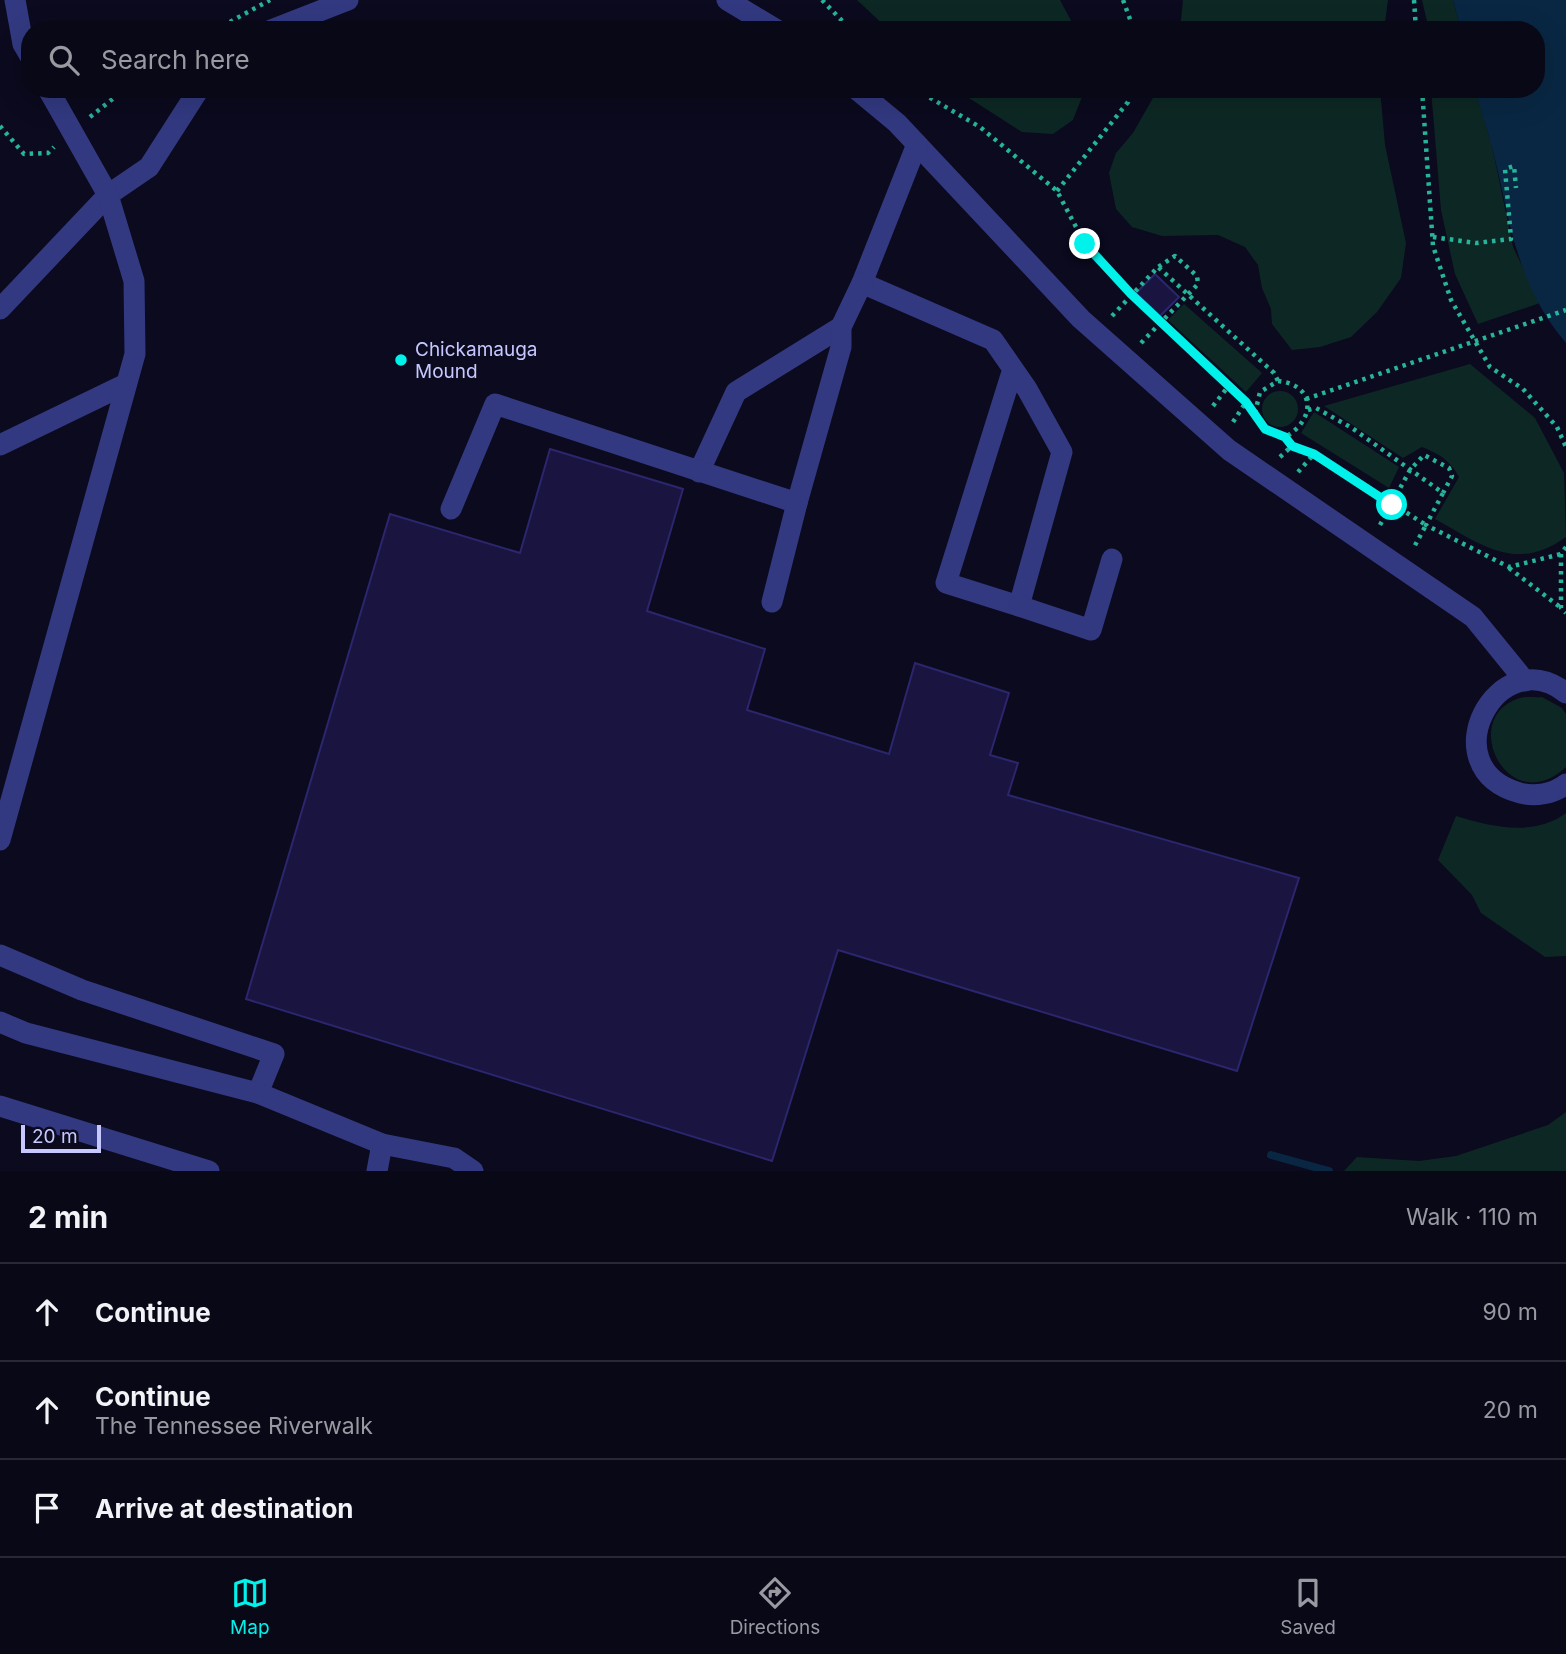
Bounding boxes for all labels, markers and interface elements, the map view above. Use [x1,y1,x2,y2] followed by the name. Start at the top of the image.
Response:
[21,21,1545,98] search box
[45,41,83,79] icon: search
[101,44,250,75] text: Search here
[1069,228,1100,259] route end
[415,338,538,383] place label: Chickamauga Mound
[393,352,409,368] marker: Chickamauga Mound
[1376,489,1407,520] route start
[21,1122,102,1154] scale bar
[32,1125,78,1148] text: 20 m
[28,1199,108,1235] text: 2 min
[1406,1203,1538,1231] text: Walk · 110 m
[28,1293,66,1331] icon: ahead
[95,1297,211,1328] text: Continue
[1483,1298,1538,1326] text: 90 m
[95,1381,211,1412] text: Continue
[28,1391,66,1429] icon: ahead
[1483,1396,1538,1424] text: 20 m
[95,1412,373,1440] text: The Tennessee Riverwalk
[28,1489,66,1527] icon: arrive
[95,1493,354,1524] text: Arrive at destination
[230,1574,270,1639] tab: Map
[730,1574,820,1639] tab: Directions
[1280,1574,1336,1639] tab: Saved

